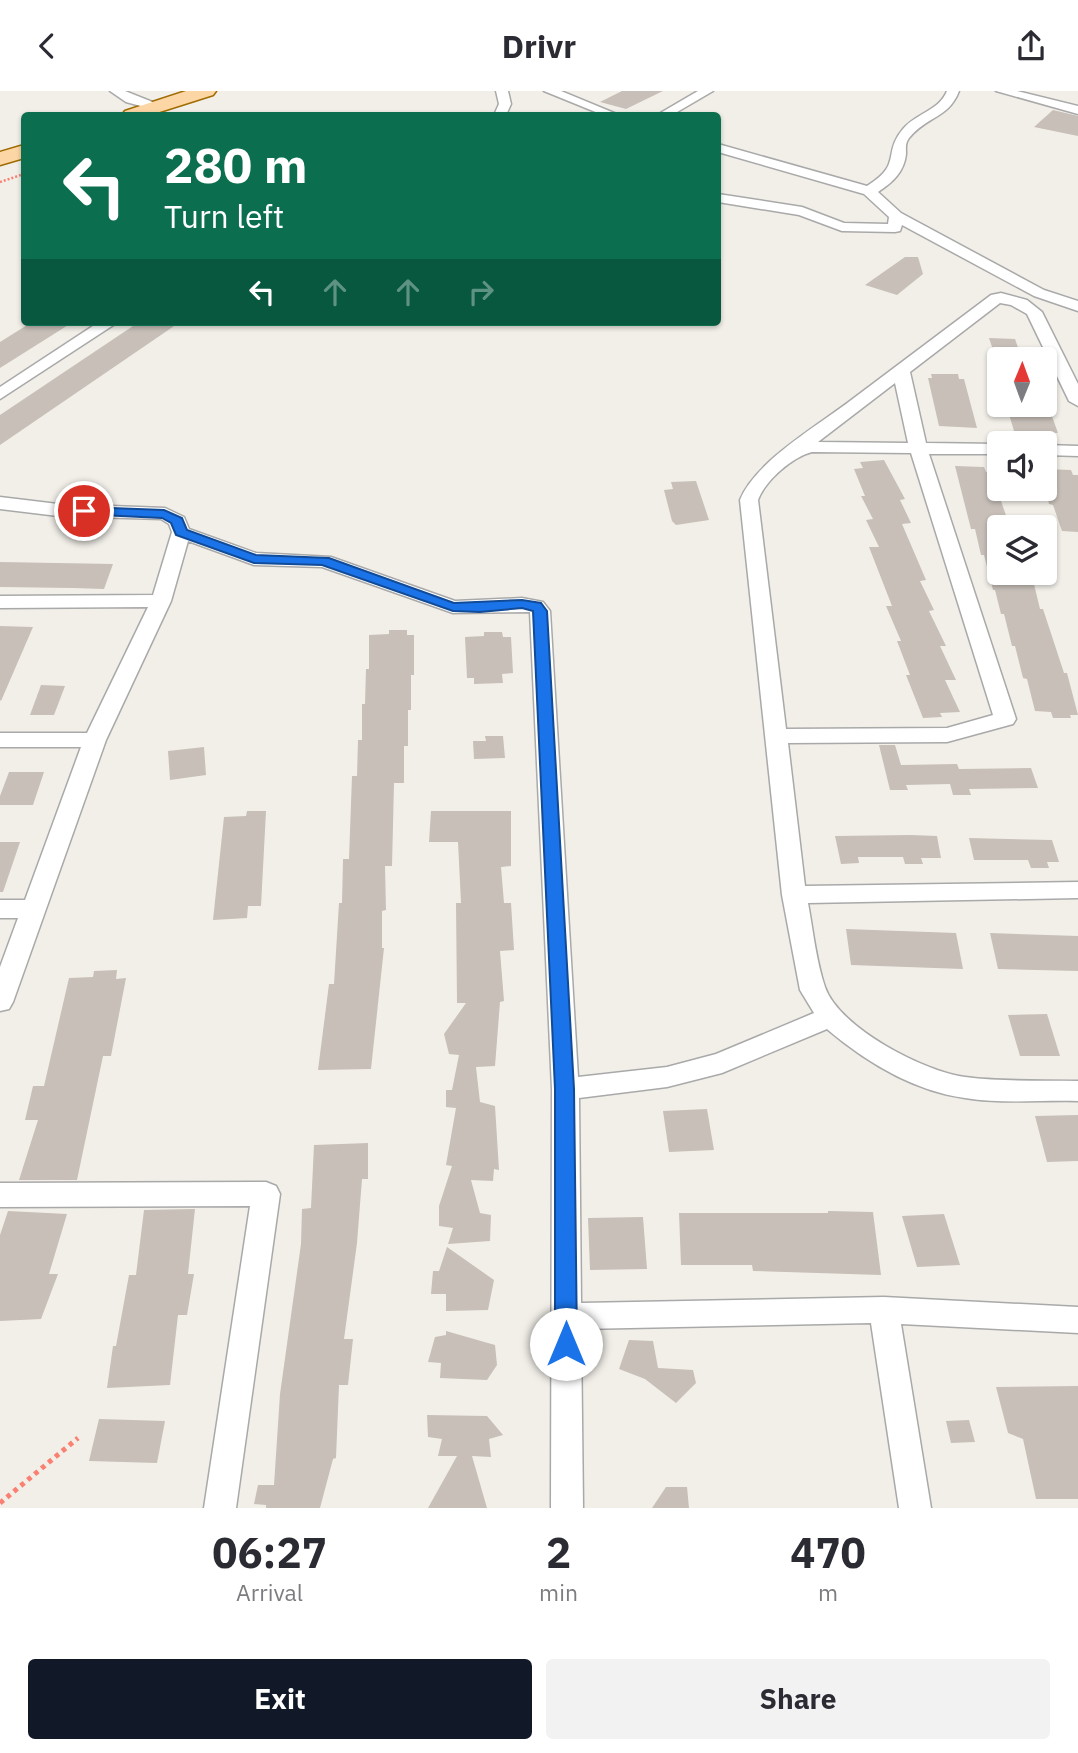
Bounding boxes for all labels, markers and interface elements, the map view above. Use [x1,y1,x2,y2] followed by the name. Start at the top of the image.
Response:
[502,25,576,67] text: Drivr
[28,27,66,65] icon: back
[1012,27,1050,65] icon: share
[164,133,308,196] text: 280 m
[49,140,140,231] icon: left
[164,195,284,237] text: Turn left
[243,273,281,311] icon: left
[316,273,354,311] icon: ahead
[389,273,427,311] icon: ahead
[462,273,500,311] icon: right
[987,347,1057,417] north arrow
[987,347,1057,585] map controls
[987,431,1057,501] button: sound
[54,481,114,541] pin
[65,492,103,530] icon: arrive
[987,515,1057,585] button: layers
[529,1307,603,1381] position arrow
[212,1525,327,1580] text: 06:27
[546,1525,571,1580] text: 2
[790,1525,866,1580] text: 470
[236,1577,303,1607] text: Arrival
[539,1577,578,1607] text: min
[818,1577,838,1607] text: m
[28,1659,532,1739] button: Exit
[546,1659,1050,1739] button: Share

